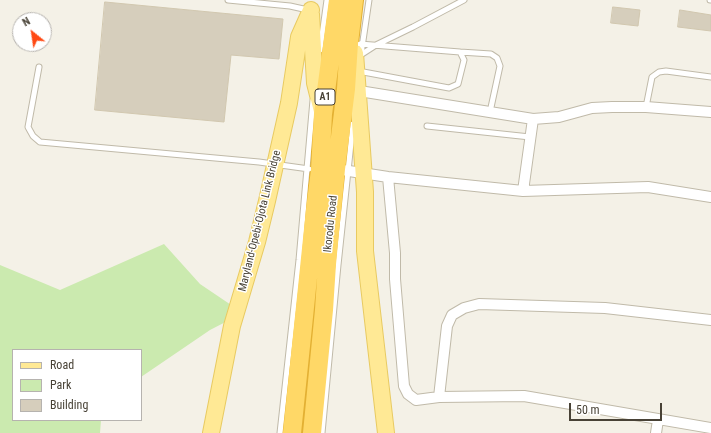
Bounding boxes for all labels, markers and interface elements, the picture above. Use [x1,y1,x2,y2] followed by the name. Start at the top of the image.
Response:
[12,12,52,52] north arrow
[20,15,32,29] text: N
[315,89,335,105] road number: A1
[236,149,284,293] street label: Maryland-Opebi-Ojota Link Bridge
[321,195,341,253] street label: Ikorodu Road
[12,349,142,421] legend
[50,358,74,372] text: Road
[50,378,71,392] text: Park
[571,395,664,421] scale bar
[50,398,88,412] text: Building
[576,403,600,417] text: 50 m

